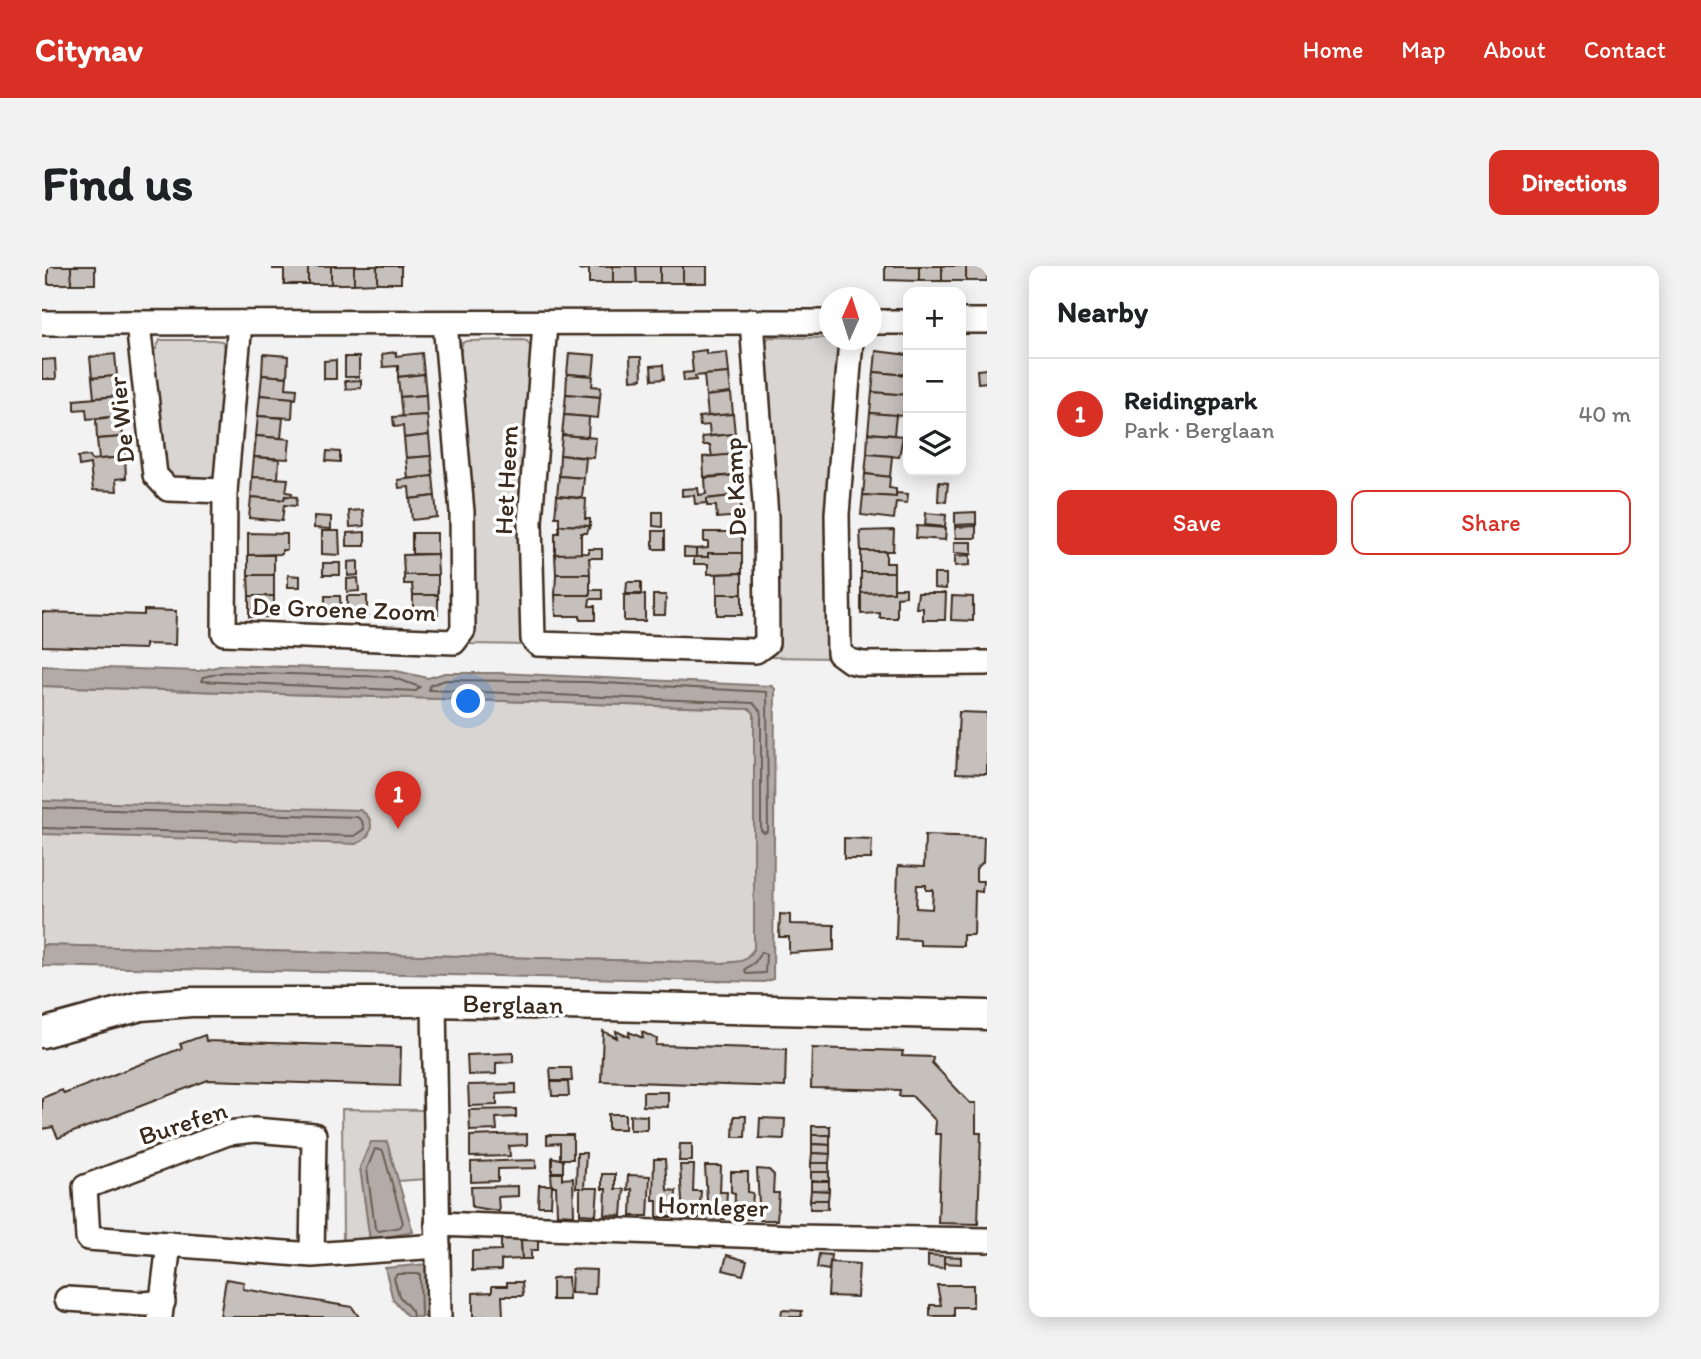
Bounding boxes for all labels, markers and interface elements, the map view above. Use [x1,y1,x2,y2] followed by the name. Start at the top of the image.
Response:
[35,30,143,69] text: Citynav
[1303,35,1363,64] text: Home
[1401,35,1445,64] text: Map
[1483,35,1546,64] text: About
[1584,35,1666,64] text: Contact
[1489,150,1659,215] button: Directions
[42,153,193,212] text: Find us
[819,287,882,350] north arrow
[903,287,966,476] map controls
[903,287,966,350] button: +
[1057,293,1148,330] text: Nearby
[903,350,966,413] button: −
[100,374,141,465] street label: De Wier
[1124,384,1257,416] text: Reidingpark
[1075,400,1085,428] text: 1
[1578,400,1631,428] text: 40 m
[903,413,966,476] button: layers
[1124,416,1275,444] text: Park · Berglaan
[487,424,525,536] street label: Het Heem
[716,437,754,537] street label: De Kamp
[1057,490,1337,555] button: Save
[1351,490,1631,555] button: Share
[251,590,437,628] street label: De Groene Zoom
[451,684,485,718] your location
[375,771,421,829] pin: 1
[462,987,564,1021] street label: Berglaan
[135,1094,231,1152] street label: Burefen
[657,1188,769,1224] street label: Hornleger

